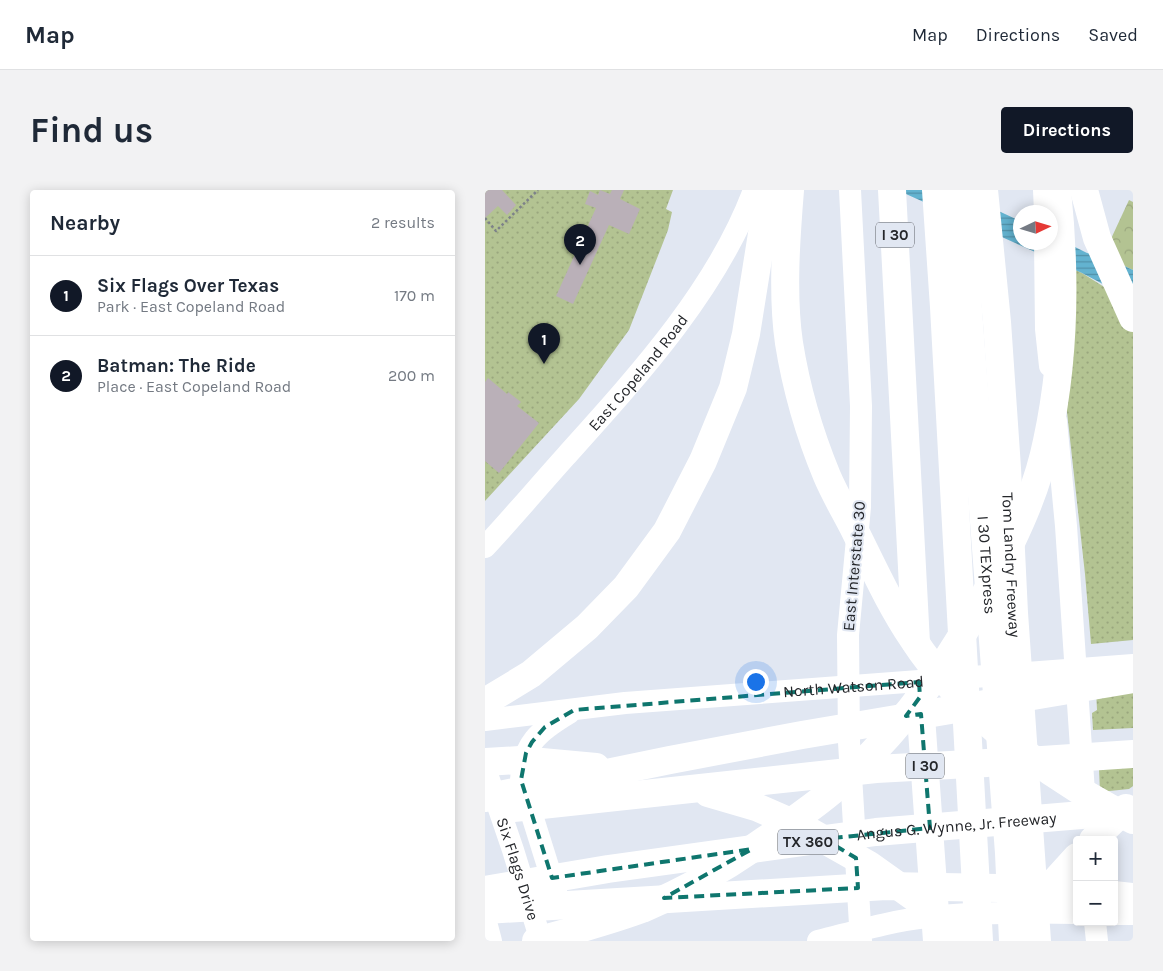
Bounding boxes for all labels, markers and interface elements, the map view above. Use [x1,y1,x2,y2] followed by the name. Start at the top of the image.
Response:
[25,21,75,49] text: Map
[912,24,948,46] text: Map
[976,24,1060,46] text: Directions
[1088,24,1138,46] text: Saved
[1001,107,1133,153] button: Directions
[30,110,153,151] text: Find us
[1013,205,1058,250] north arrow
[50,211,120,235] text: Nearby
[371,213,435,232] text: 2 results
[876,222,914,248] road number: I 30
[564,224,596,265] pin: 2
[97,275,279,297] text: Six Flags Over Texas
[63,286,69,305] text: 1
[394,286,435,305] text: 170 m
[97,297,285,316] text: Park · East Copeland Road
[584,311,691,434] street label: East Copeland Road
[528,323,560,364] pin: 1
[97,355,256,377] text: Batman: The Ride
[61,366,71,385] text: 2
[388,366,435,385] text: 200 m
[97,377,291,396] text: Place · East Copeland Road
[999,492,1025,639] street label: Tom Landry Freeway
[839,500,869,632] street label: East Interstate 30
[974,515,1000,615] street label: I 30 TEXpress
[743,669,769,695] your location
[782,671,924,701] street label: North Watson Road
[906,754,944,778] road number: I 30
[855,808,1058,844] street label: Angus G. Wynne, Jr. Freeway
[493,815,543,922] street label: Six Flags Drive
[778,830,838,854] road number: TX 360
[1073,836,1118,926] map controls
[1073,836,1118,881] button: +
[1073,881,1118,926] button: −

